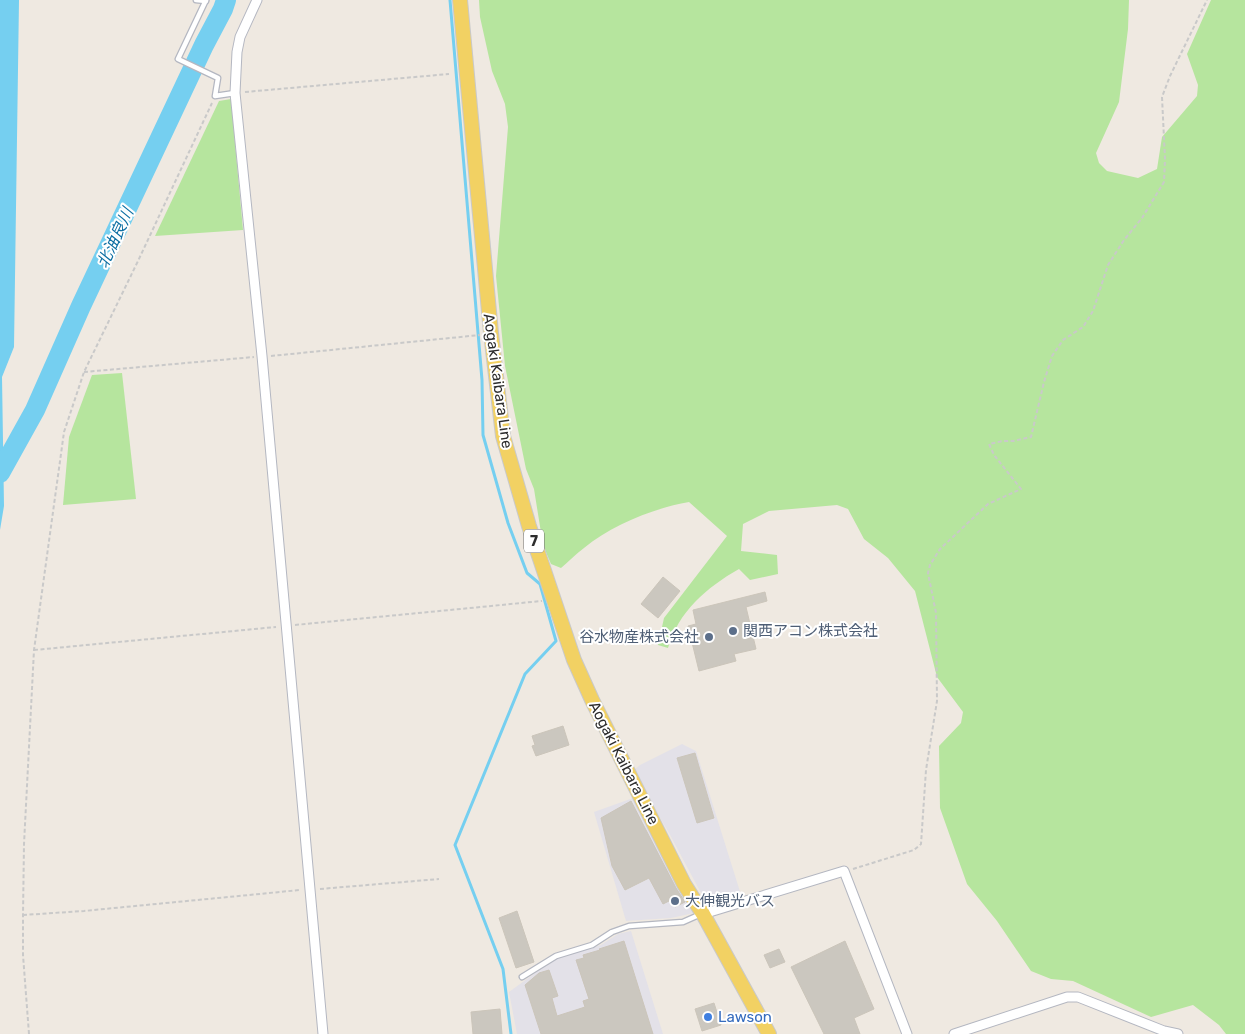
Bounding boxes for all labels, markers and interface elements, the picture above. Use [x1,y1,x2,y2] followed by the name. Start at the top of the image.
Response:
[93,203,138,271] water label: 北油良川
[480,312,516,450] street label: Aogaki Kaibara Line
[524,530,544,552] road number: 7
[743,622,878,640] place label: 関西アコン株式会社
[727,625,739,637] marker: 関西アコン株式会社
[579,628,699,646] place label: 谷水物産株式会社
[703,631,715,643] marker: 谷水物産株式会社
[585,698,663,828] street label: Aogaki Kaibara Line
[685,892,775,910] place label: 大伸観光バス
[669,895,681,907] marker: 大伸観光バス
[718,1008,772,1026] place label: Lawson
[702,1011,714,1023] marker: Lawson

